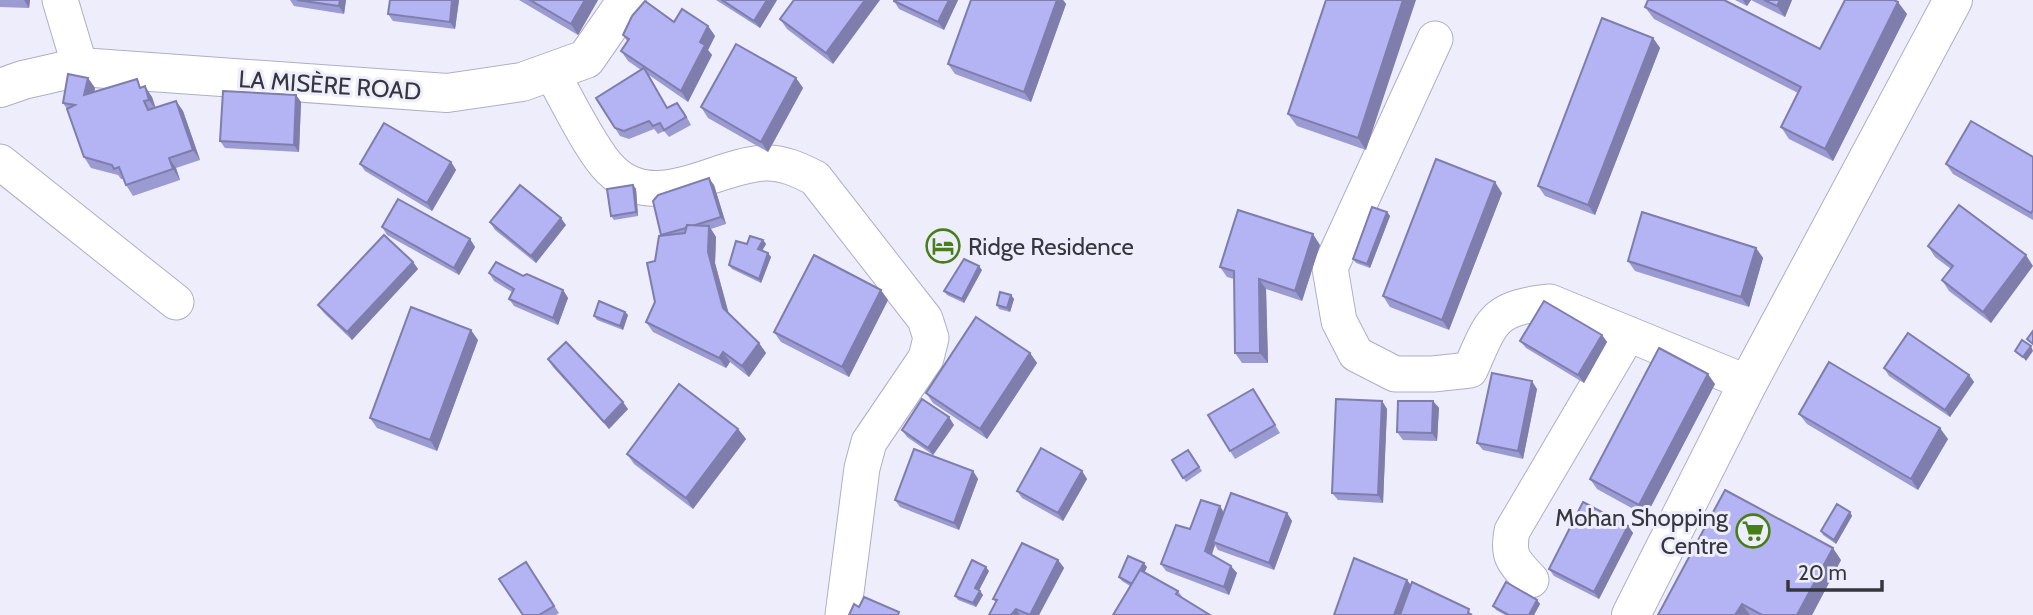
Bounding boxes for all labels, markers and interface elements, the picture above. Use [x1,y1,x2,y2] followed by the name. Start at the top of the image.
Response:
[238,64,422,106] street label: LA MISÈRE ROAD
[924,227,962,265] hotel icon: Ridge Residence
[968,232,1134,261] place label: Ridge Residence
[1555,503,1729,560] place label: Mohan Shopping Centre
[1734,512,1772,550] supermarket icon: Mohan Shopping Centre
[1788,548,1882,592] scale bar
[1798,560,1847,585] text: 20 m

